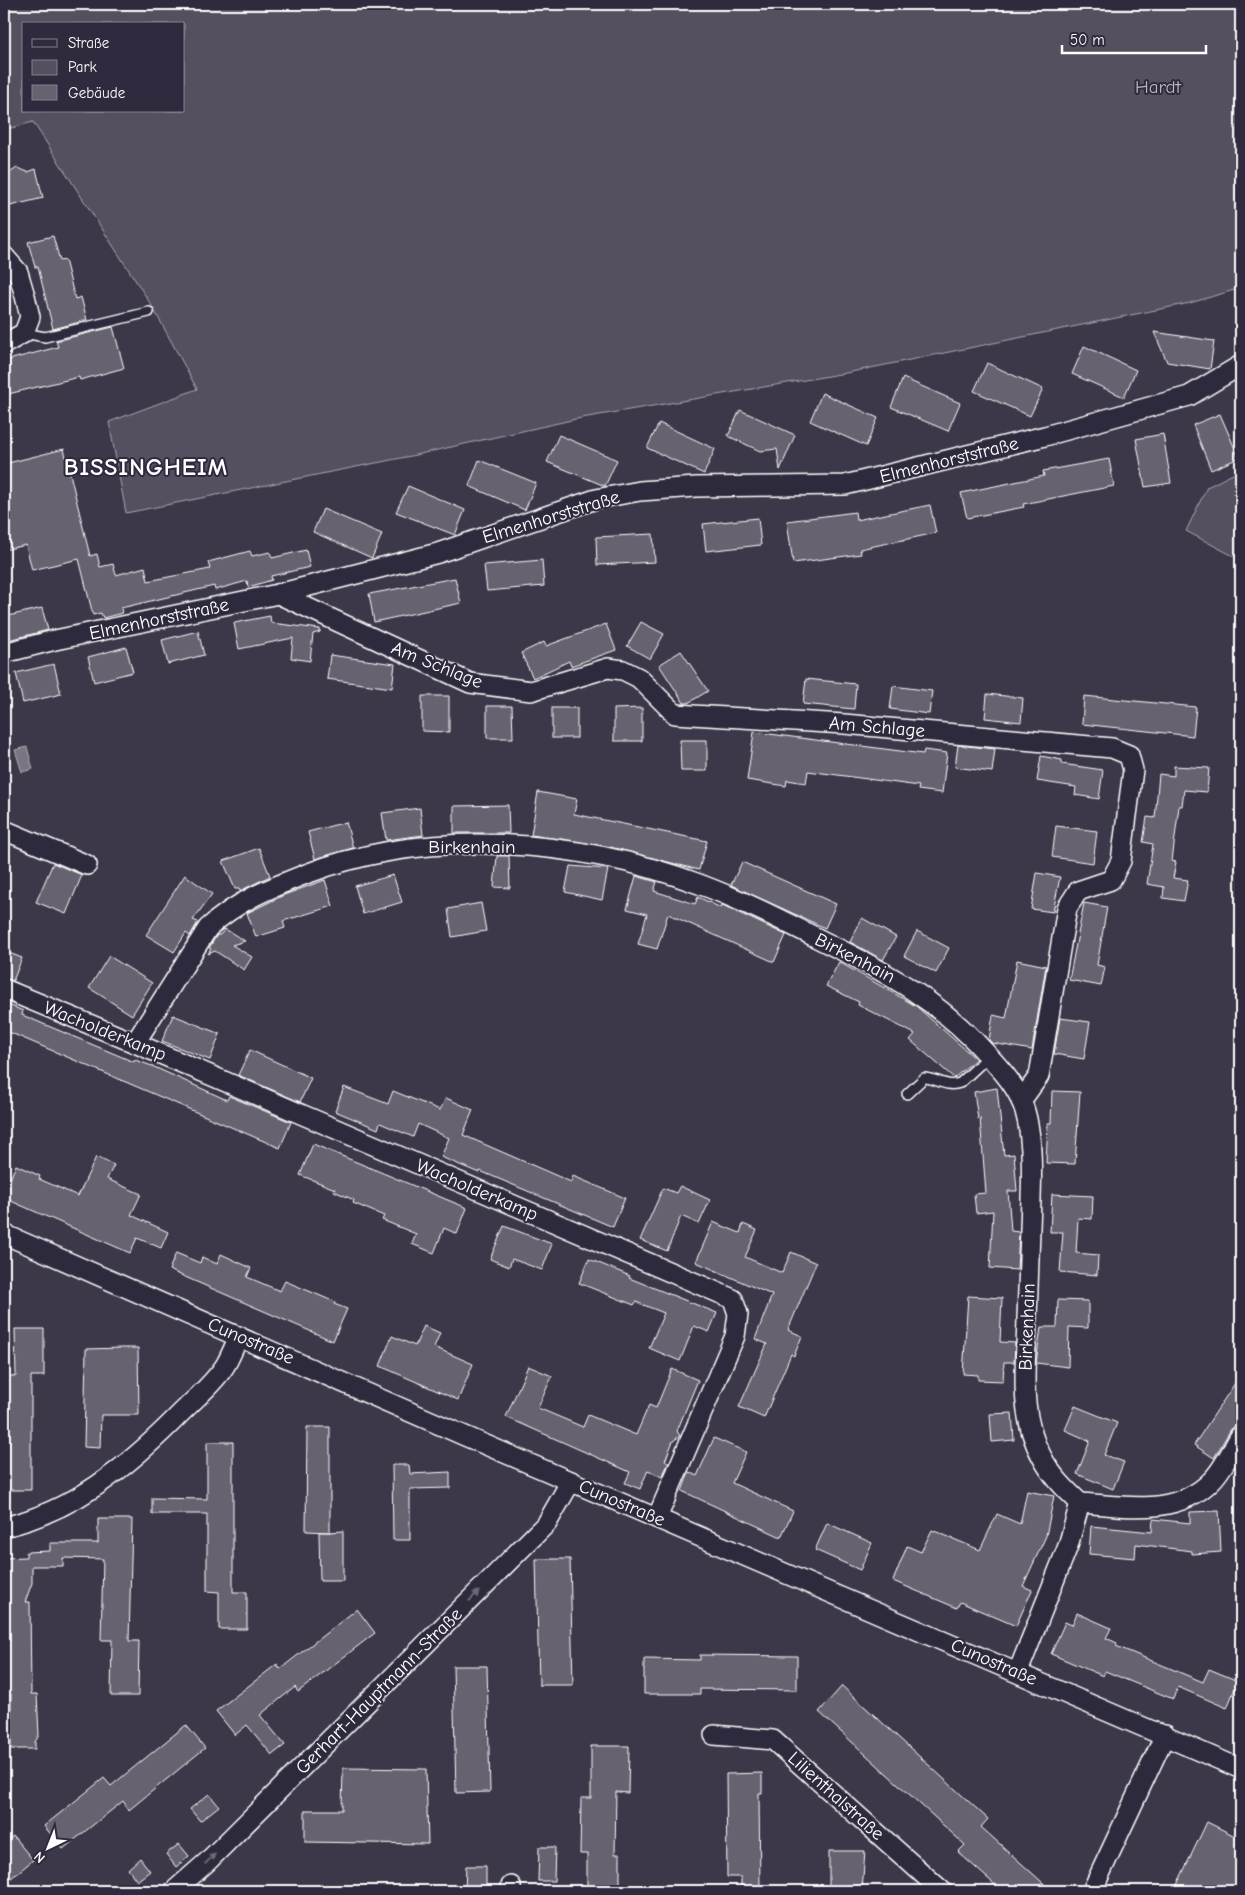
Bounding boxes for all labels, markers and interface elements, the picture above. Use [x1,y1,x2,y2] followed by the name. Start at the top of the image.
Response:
[22,22,185,112] legend
[1062,22,1206,54] scale bar
[1070,31,1105,49] text: 50 m
[68,34,110,52] text: Straße
[68,58,97,76] text: Park
[1135,76,1182,98] park label: Hardt
[68,84,126,102] text: Gebäude
[877,432,1021,488] street label: Elmenhorststraße
[64,453,228,481] district label: BISSINGHEIM
[480,486,622,548] street label: Elmenhorststraße
[87,593,231,645] street label: Elmenhorststraße
[388,637,486,693] street label: Am Schlage
[828,712,926,742] street label: Am Schlage
[428,836,516,858] street label: Birkenhain
[811,928,899,988] street label: Birkenhain
[41,996,169,1066] street label: Wacholderkamp
[413,1154,541,1226] street label: Wacholderkamp
[1014,1283,1040,1371] street label: Birkenhain
[205,1313,297,1369] street label: Cunostraße
[576,1475,668,1531] street label: Cunostraße
[468,1590,480,1602] one-way arrow
[291,1603,467,1779] street label: Gerhart-Hauptmann-Straße
[948,1634,1040,1690] street label: Cunostraße
[783,1747,889,1845] street label: Lilienthalstraße
[22,1822,72,1872] north arrow
[30,1848,49,1866] text: N
[204,1853,216,1865] one-way arrow

